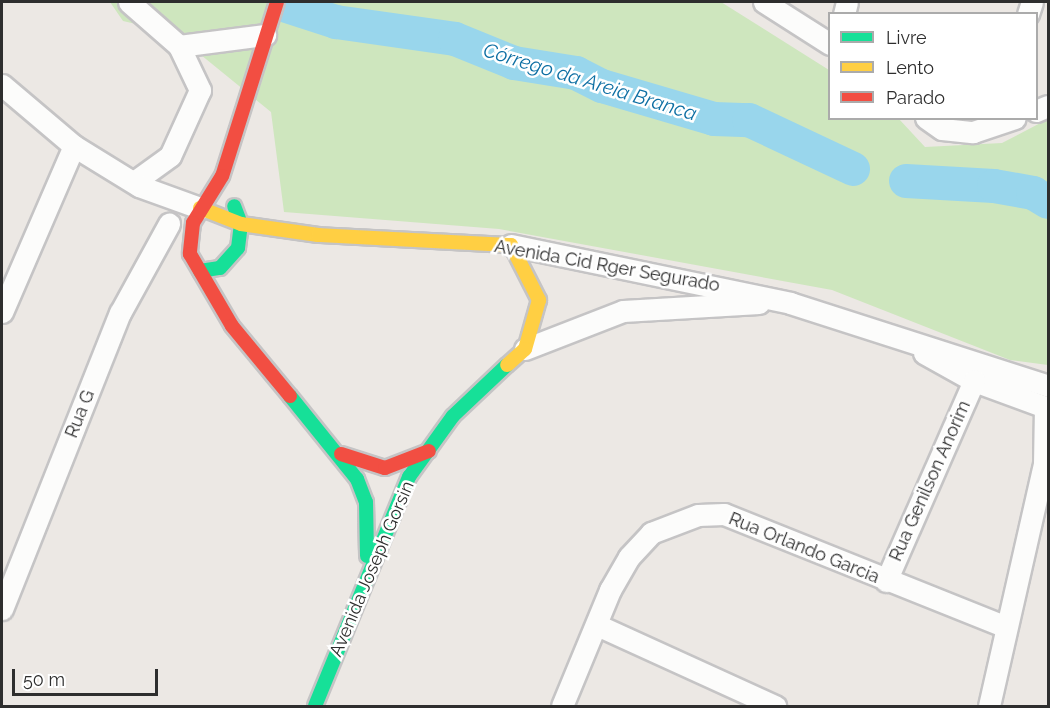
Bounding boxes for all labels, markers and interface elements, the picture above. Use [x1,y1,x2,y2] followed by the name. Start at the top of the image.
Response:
[828,12,1038,120] legend
[886,27,927,48] text: Livre
[480,38,700,126] water label: Córrego da Areia Branca
[886,57,934,78] text: Lento
[886,87,945,108] text: Parado
[492,235,722,297] street label: Avenida Cid Rger Segurado
[61,387,99,441] street label: Rua G
[885,397,975,565] street label: Rua Genilson Anorim
[325,478,419,660] street label: Avenida Joseph Gorsin
[726,508,882,588] street label: Rua Orlando Garcia
[15,657,160,695] scale bar
[23,669,65,690] text: 50 m

